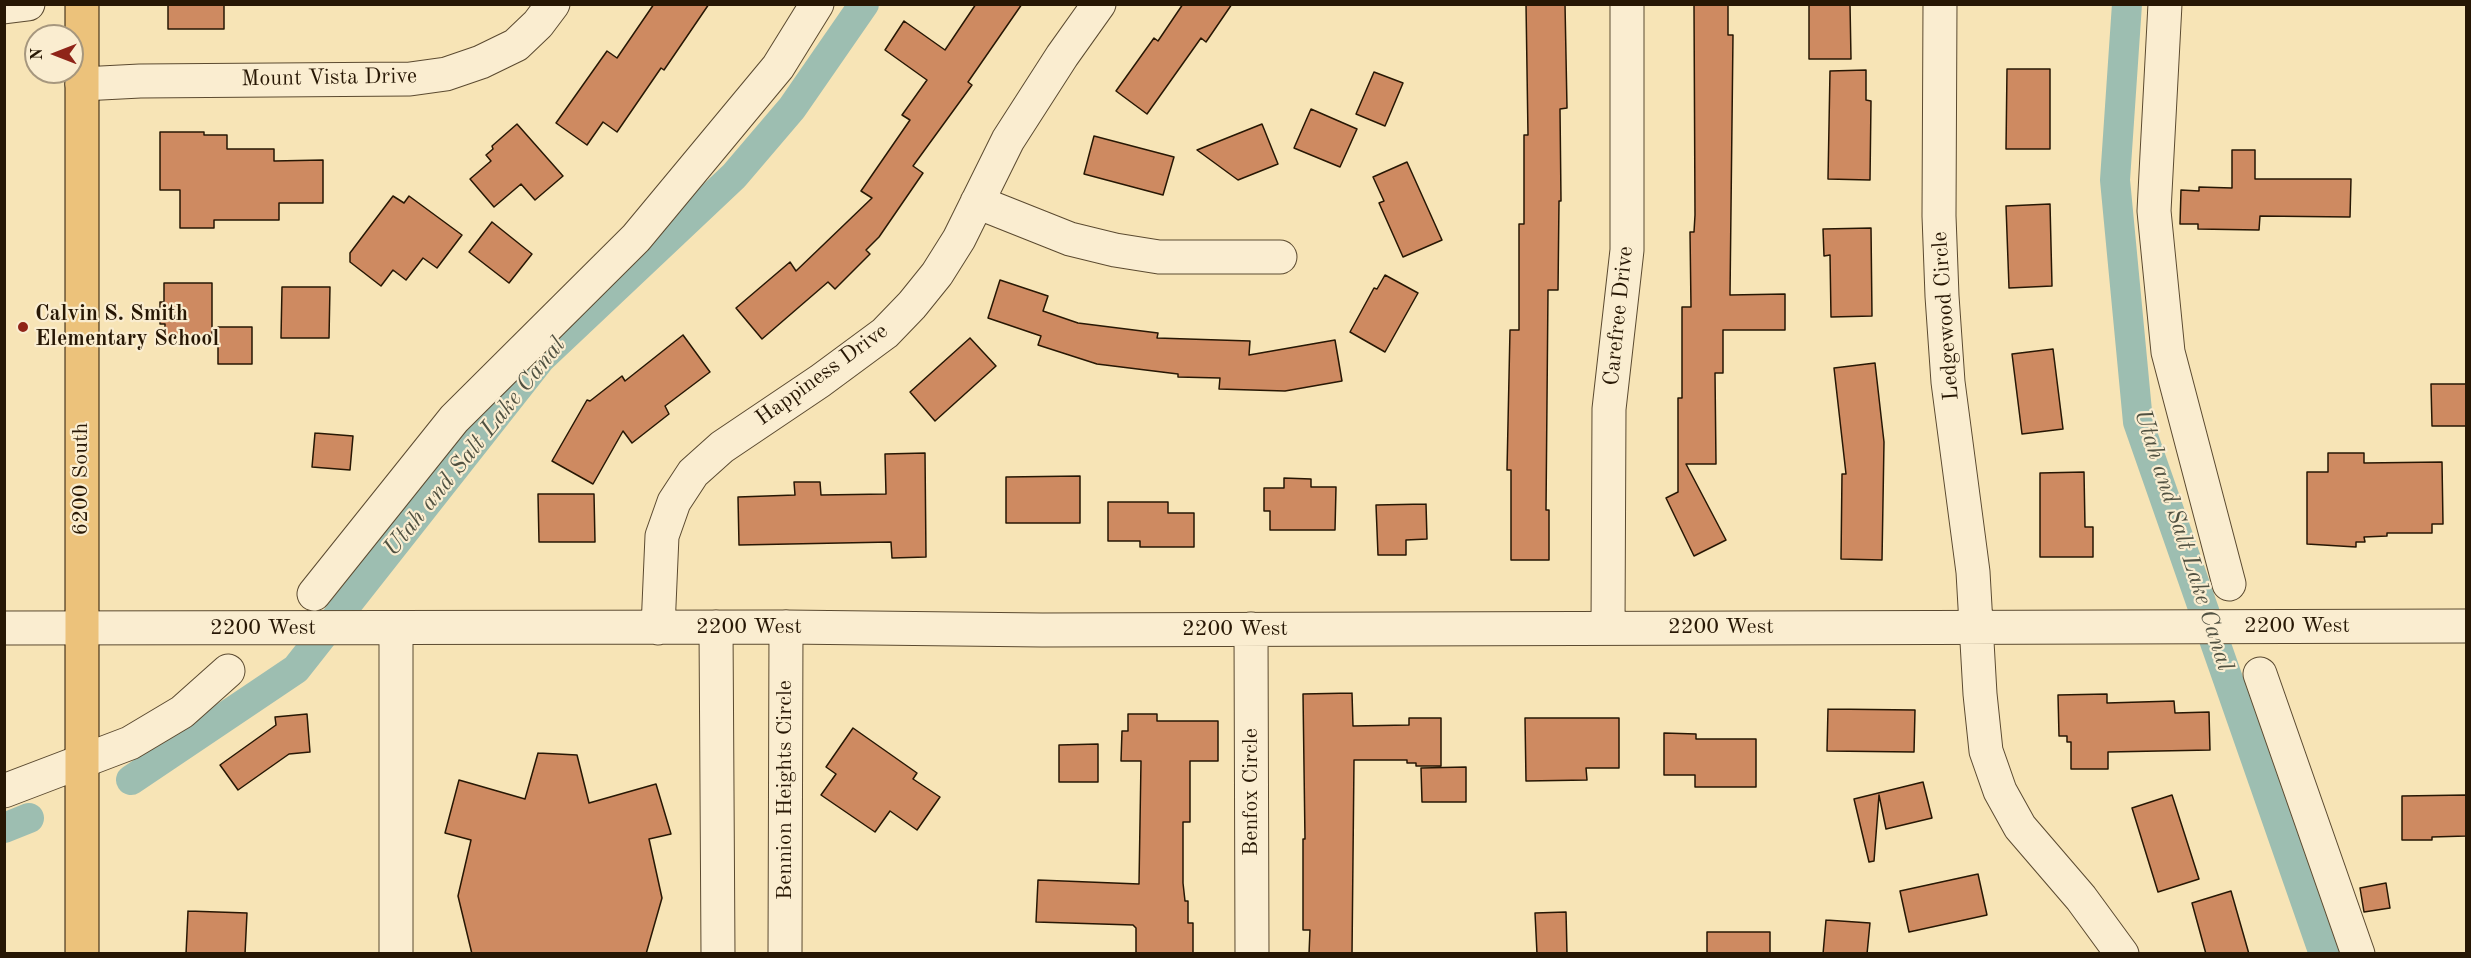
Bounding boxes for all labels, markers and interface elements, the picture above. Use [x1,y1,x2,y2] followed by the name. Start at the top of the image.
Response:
[24,24,84,84] north arrow
[30,48,46,60] text: N
[241,63,417,93] street label: Mount Vista Drive
[1927,231,1965,401] street label: Ledgewood Circle
[1599,245,1639,387] street label: Carefree Drive
[35,301,219,352] place label: Calvin S. Smith Elementary School
[751,318,893,432] street label: Happiness Drive
[16,320,30,334] marker: Calvin S. Smith Elementary School
[378,332,572,562] water label: Utah and Salt Lake Canal
[2127,405,2239,675] water label: Utah and Salt Lake Canal
[68,422,94,536] street label: 6200 South
[2244,613,2350,639] street label: 2200 West
[696,614,802,640] street label: 2200 West
[1668,614,1774,640] street label: 2200 West
[210,615,316,641] street label: 2200 West
[1182,616,1288,642] street label: 2200 West
[772,680,798,900] street label: Bennion Heights Circle
[1238,728,1264,856] street label: Benfox Circle

